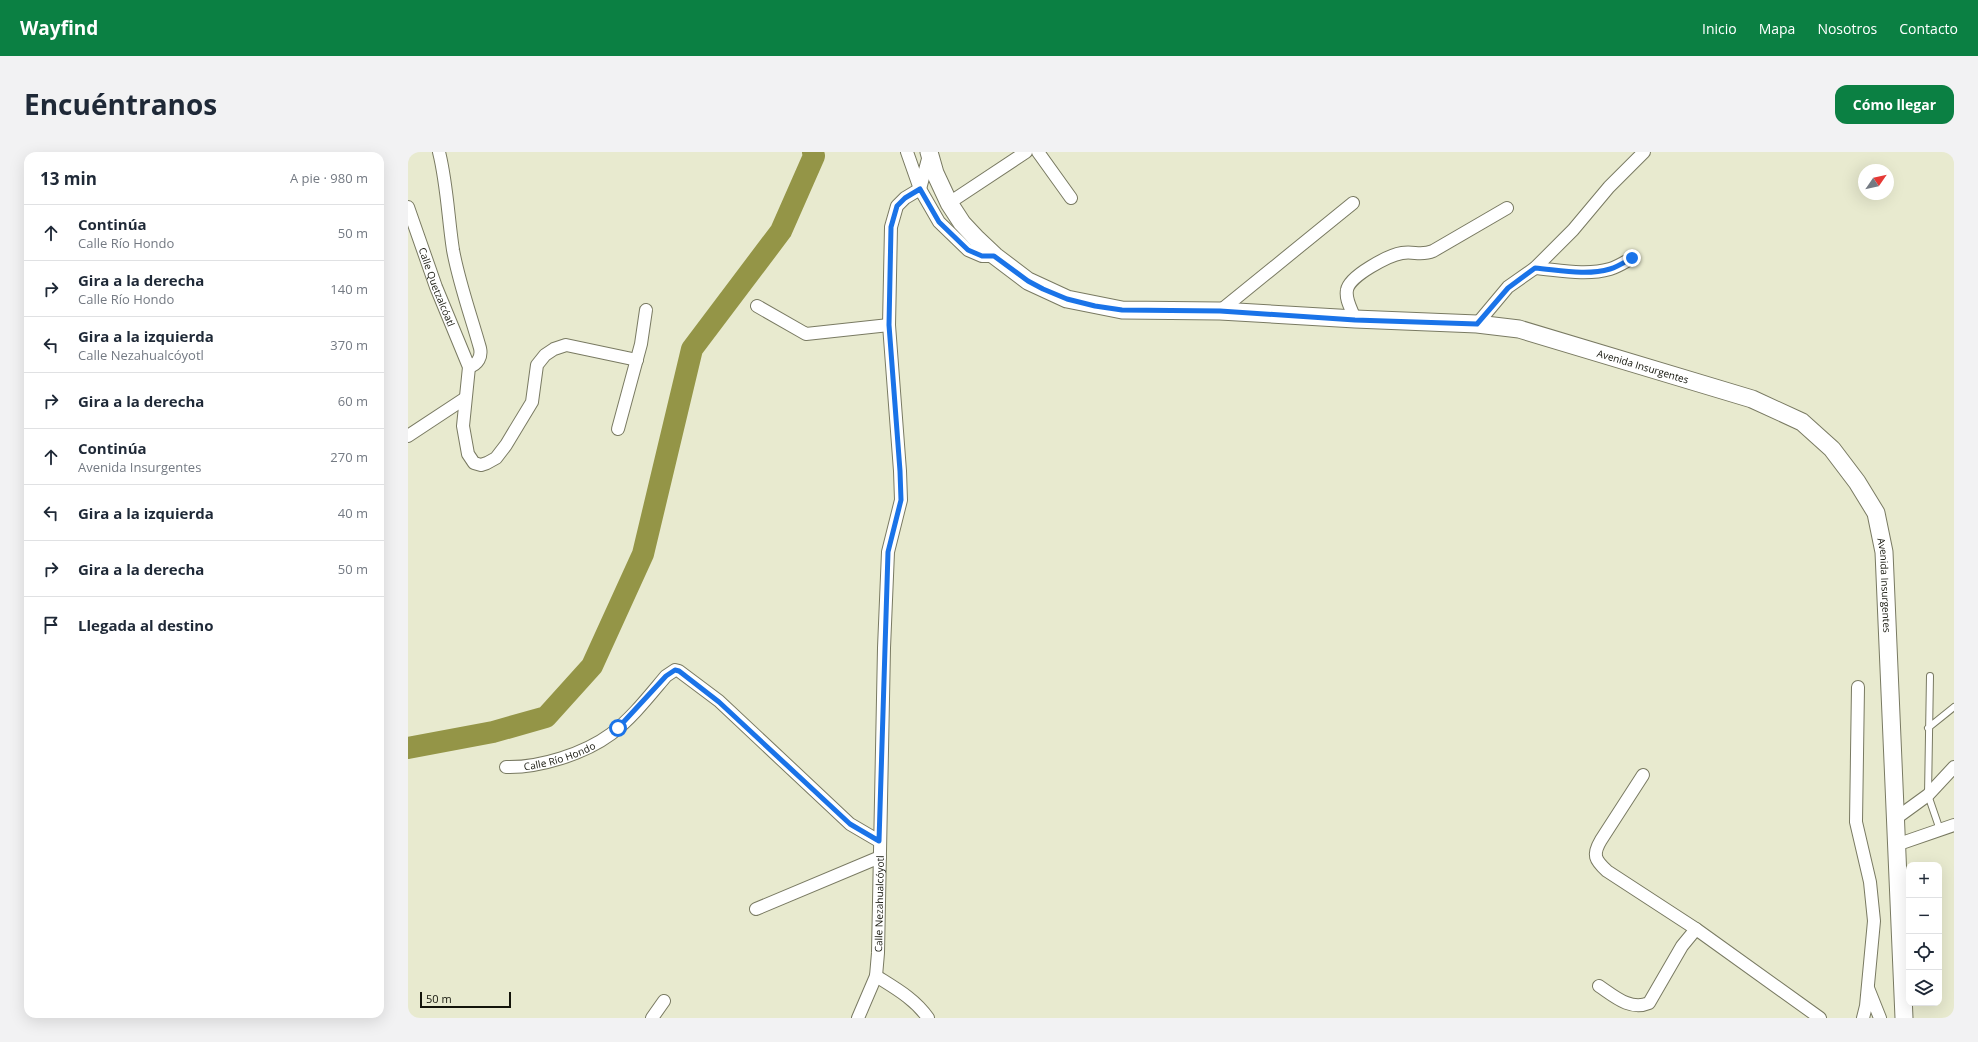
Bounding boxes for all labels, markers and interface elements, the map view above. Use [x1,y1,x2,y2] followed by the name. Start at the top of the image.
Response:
[20,15,98,41] text: Wayfind
[1702,19,1737,38] text: Inicio
[1759,19,1795,38] text: Mapa
[1817,19,1877,38] text: Nosotros
[1899,19,1958,38] text: Contacto
[24,85,217,123] text: Encuéntranos
[1835,85,1954,124] button: Cómo llegar
[1858,164,1894,200] north arrow
[40,167,97,190] text: 13 min
[290,169,368,187] text: A pie · 980 m
[78,214,147,234] text: Continúa
[40,222,62,244] icon: ahead
[338,224,368,242] text: 50 m
[78,234,174,252] text: Calle Río Hondo
[416,245,458,329] street label: Calle Quetzalcóatl
[1623,249,1641,267] route end
[78,270,204,290] text: Gira a la derecha
[40,278,62,300] icon: right
[330,280,368,298] text: 140 m
[78,290,174,308] text: Calle Río Hondo
[78,326,214,346] text: Gira a la izquierda
[40,334,62,356] icon: left
[330,336,368,354] text: 370 m
[78,346,204,364] text: Calle Nezahualcóyotl
[1595,346,1691,387] street label: Avenida Insurgentes
[40,390,62,412] icon: right
[78,391,204,411] text: Gira a la derecha
[338,392,368,410] text: 60 m
[78,438,147,458] text: Continúa
[40,446,62,468] icon: ahead
[330,448,368,466] text: 270 m
[78,458,201,476] text: Avenida Insurgentes
[40,502,62,524] icon: left
[78,503,214,523] text: Gira a la izquierda
[338,504,368,522] text: 40 m
[1874,537,1894,633] street label: Avenida Insurgentes
[40,558,62,580] icon: right
[78,559,204,579] text: Gira a la derecha
[338,560,368,578] text: 50 m
[40,614,62,636] icon: arrive
[78,615,213,635] text: Llegada al destino
[609,719,627,737] route start
[523,738,598,773] street label: Calle Río Hondo
[871,855,887,952] street label: Calle Nezahualcóyotl
[1906,862,1942,1006] map controls
[1906,862,1942,898] button: +
[1906,898,1942,934] button: −
[1906,934,1942,970] button: locate
[1906,970,1942,1006] button: layers
[420,990,511,1009] scale bar
[426,991,452,1006] text: 50 m

